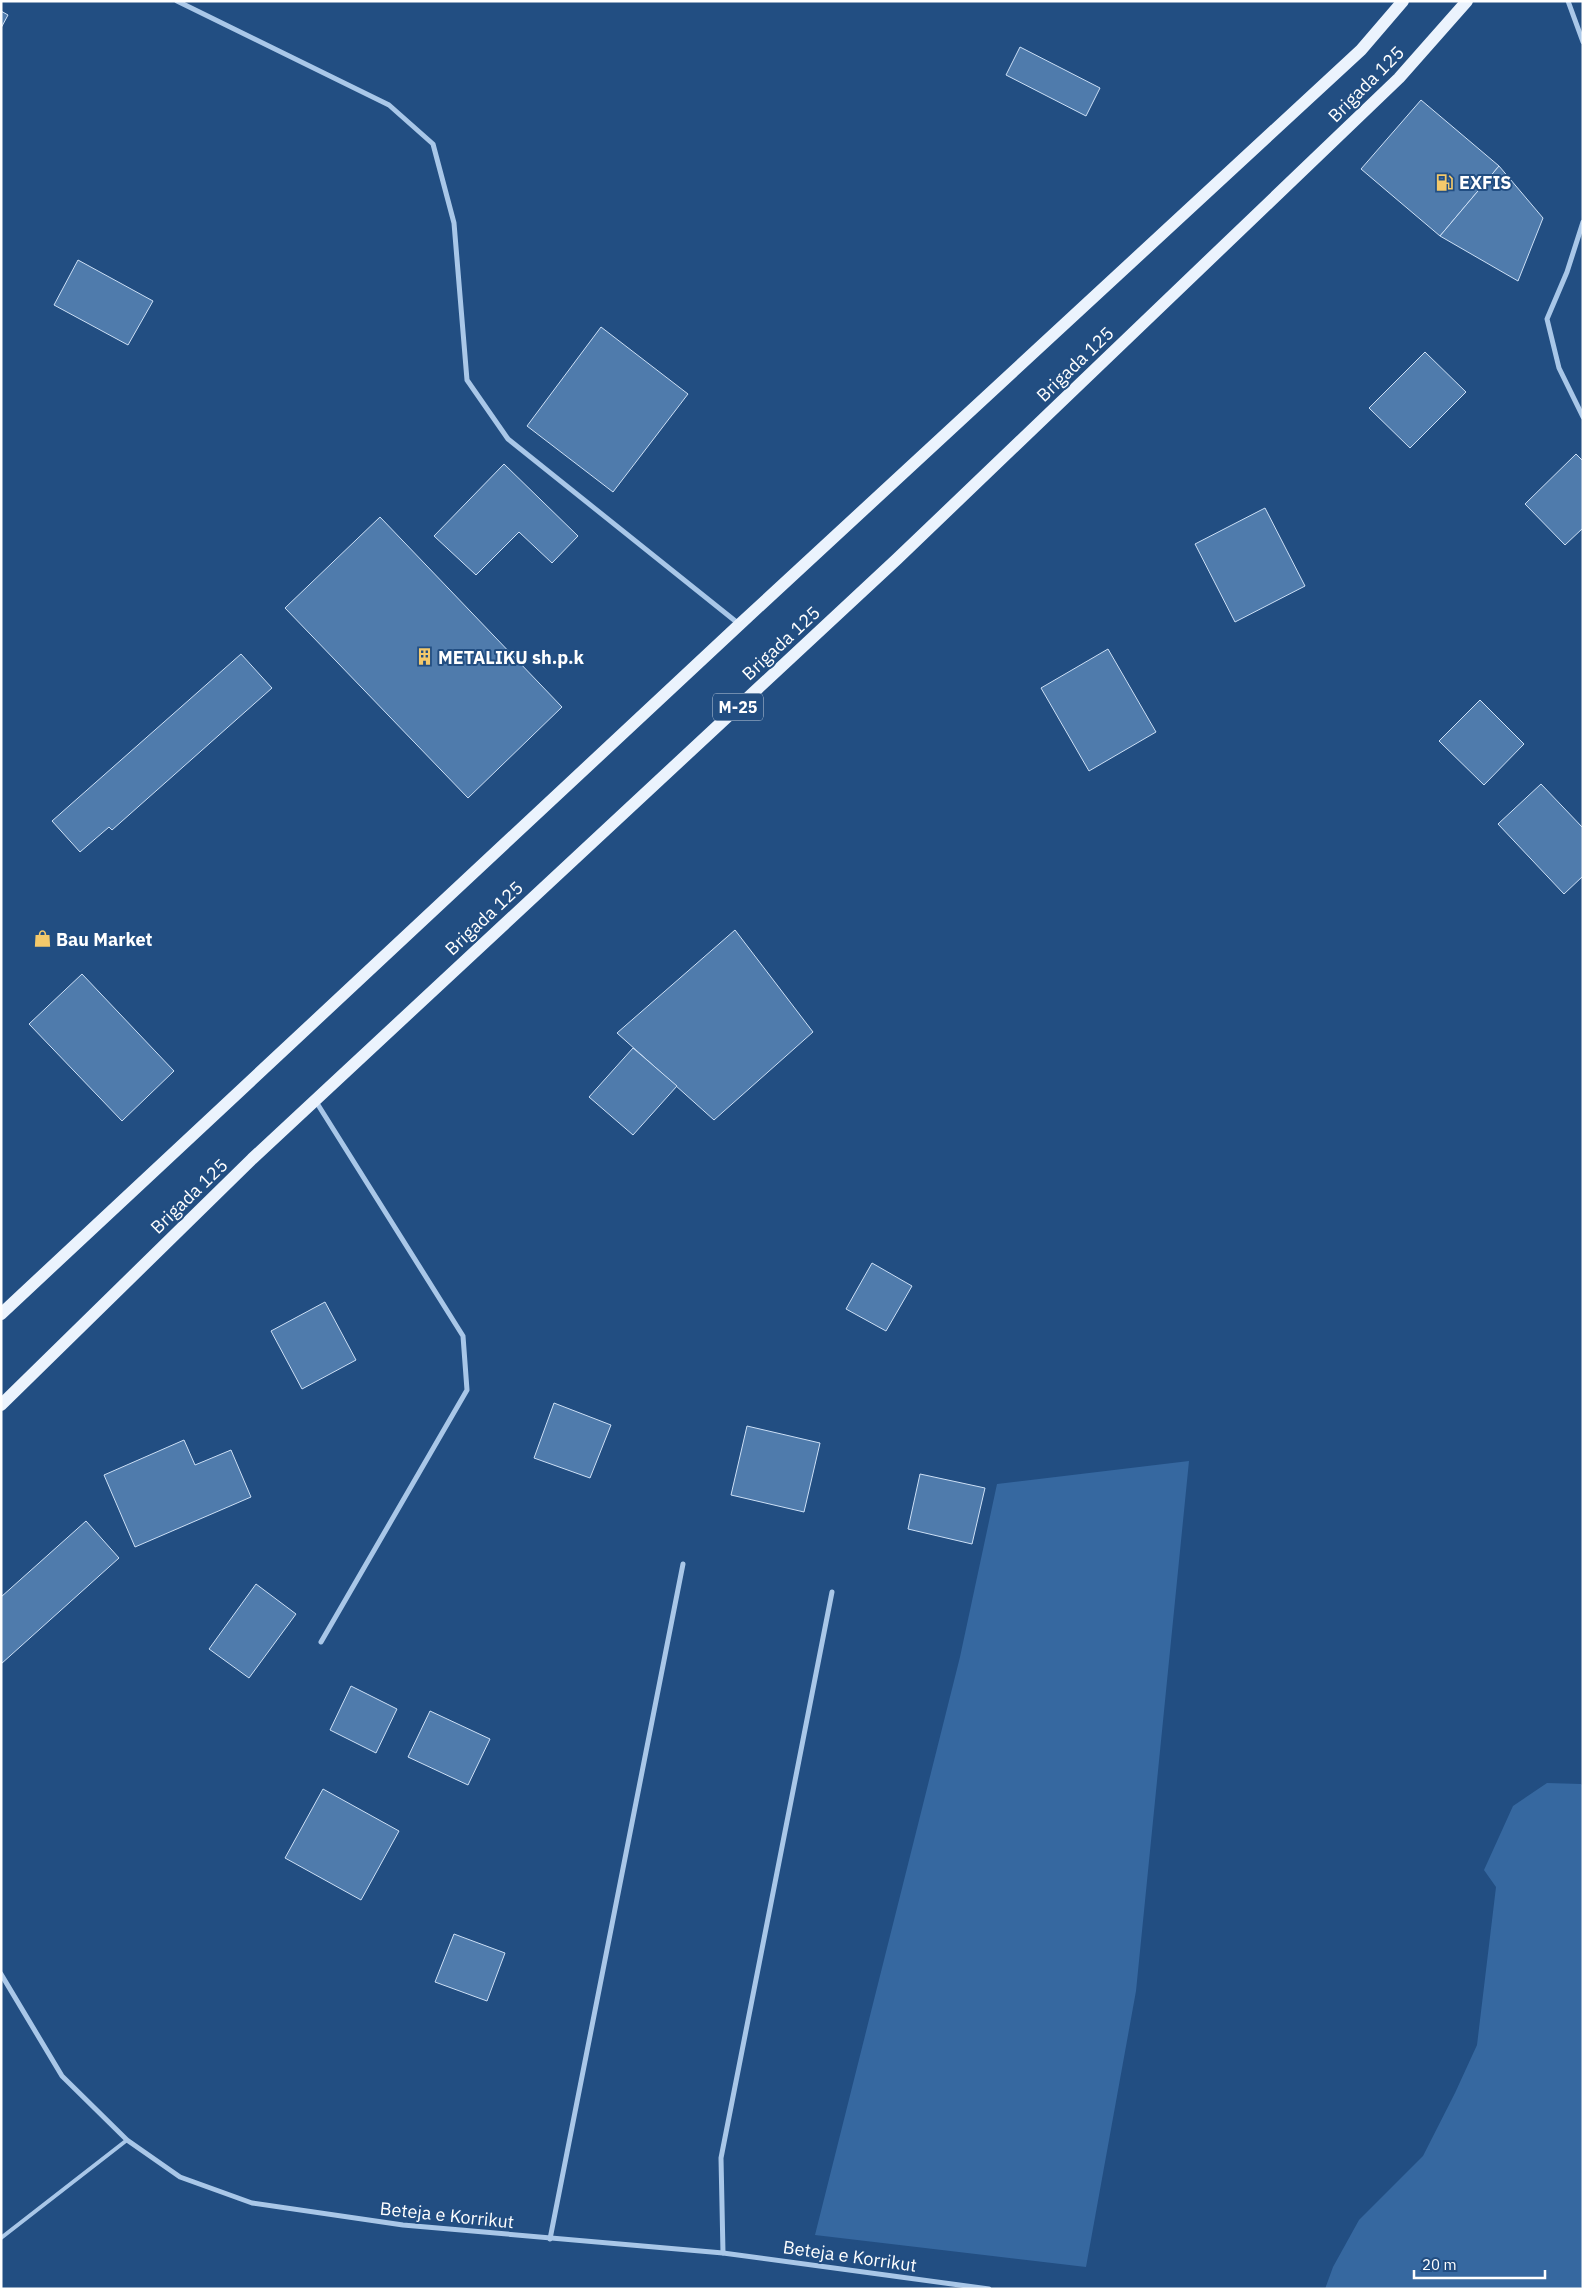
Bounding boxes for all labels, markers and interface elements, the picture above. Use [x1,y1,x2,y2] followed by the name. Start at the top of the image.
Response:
[1323,41,1409,127] street label: Brigada 125
[1459,171,1512,194] place label: EXFIS
[1435,172,1455,192] fuel station icon: EXFIS
[1032,321,1118,407] street label: Brigada 125
[737,601,825,685] street label: Brigada 125
[438,646,585,669] place label: METALIKU sh.p.k
[414,647,434,667] building icon: METALIKU sh.p.k
[713,694,763,720] road number: M-25
[440,876,528,960] street label: Brigada 125
[56,928,152,951] place label: Bau Market
[32,929,52,949] shop icon: Bau Market
[146,1153,232,1239] street label: Brigada 125
[379,2197,515,2233] street label: Beteja e Korrikut
[782,2235,918,2277] street label: Beteja e Korrikut
[1414,2248,1545,2280] scale bar
[1422,2255,1457,2274] text: 20 m

